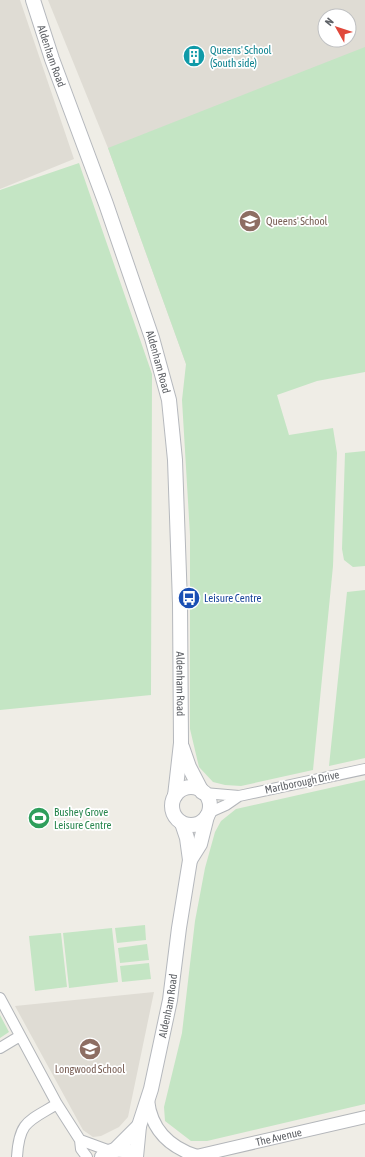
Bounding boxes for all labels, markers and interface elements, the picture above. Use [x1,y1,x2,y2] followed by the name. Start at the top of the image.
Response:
[317,8,357,48] north arrow
[323,15,336,28] text: N
[35,24,68,89] street label: Aldenham Road
[181,43,207,69] building icon: Queens' School (South side)
[210,44,272,69] place label: Queens' School (South side)
[237,208,263,234] school or university icon: Queens' School
[266,215,328,227] place label: Queens' School
[144,329,173,395] street label: Aldenham Road
[176,585,202,611] bus stop icon: Leisure Centre
[204,592,261,604] place label: Leisure Centre
[174,652,187,716] street label: Aldenham Road
[264,768,340,796] street label: Marlborough Drive
[26,805,52,831] sports icon: Bushey Grove Leisure Centre
[54,806,111,831] place label: Bushey Grove Leisure Centre
[156,973,179,1039] street label: Aldenham Road
[77,1036,103,1062] school or university icon: Longwood School
[55,1063,125,1075] place label: Longwood School
[254,1126,303,1148] street label: The Avenue

